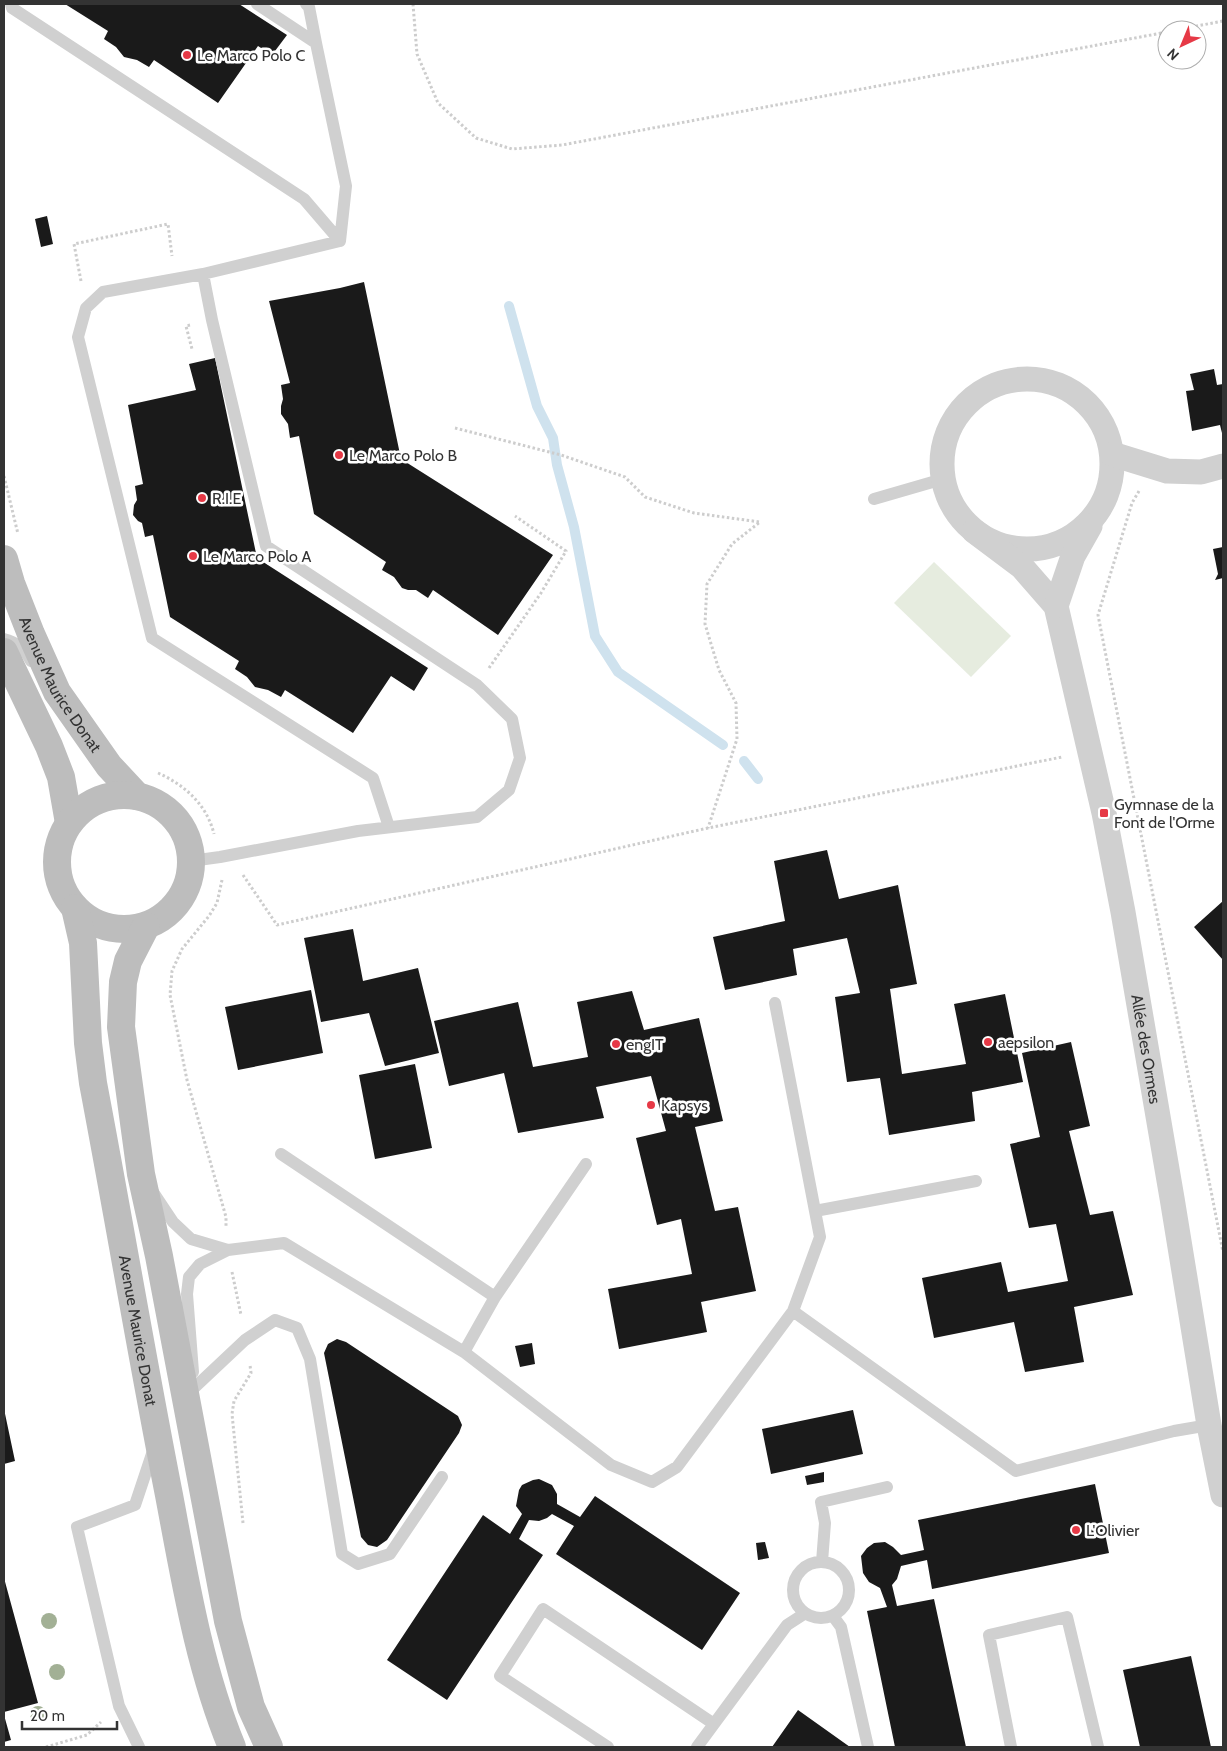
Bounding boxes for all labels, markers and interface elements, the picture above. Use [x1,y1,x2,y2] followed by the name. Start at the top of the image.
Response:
[1157,20,1207,70] north arrow
[1163,44,1183,64] text: N
[197,46,305,65] place label: Le Marco Polo C
[181,49,193,61] marker: Le Marco Polo C
[349,446,457,465] place label: Le Marco Polo B
[333,449,345,461] marker: Le Marco Polo B
[212,489,241,508] place label: R.I.E
[196,492,208,504] marker: R.I.E
[203,547,311,566] place label: Le Marco Polo A
[187,550,199,562] marker: Le Marco Polo A
[15,613,106,756] street label: Avenue Maurice Donat
[1114,795,1215,832] place label: Gymnase de la Font de l'Orme
[1098,807,1110,819] marker: Gymnase de la Font de l'Orme
[1128,993,1165,1106] street label: Allée des Ormes
[998,1033,1054,1052] place label: aepsilon
[626,1035,664,1054] place label: engIT
[982,1036,994,1048] marker: aepsilon
[610,1038,622,1050] marker: engIT
[661,1096,708,1115] place label: Kapsys
[645,1099,657,1111] marker: Kapsys
[115,1254,161,1408] street label: Avenue Maurice Donat
[1086,1521,1140,1540] place label: L'Olivier
[1070,1524,1082,1536] marker: L'Olivier
[22,1698,118,1730] scale bar
[30,1707,65,1725] text: 20 m

